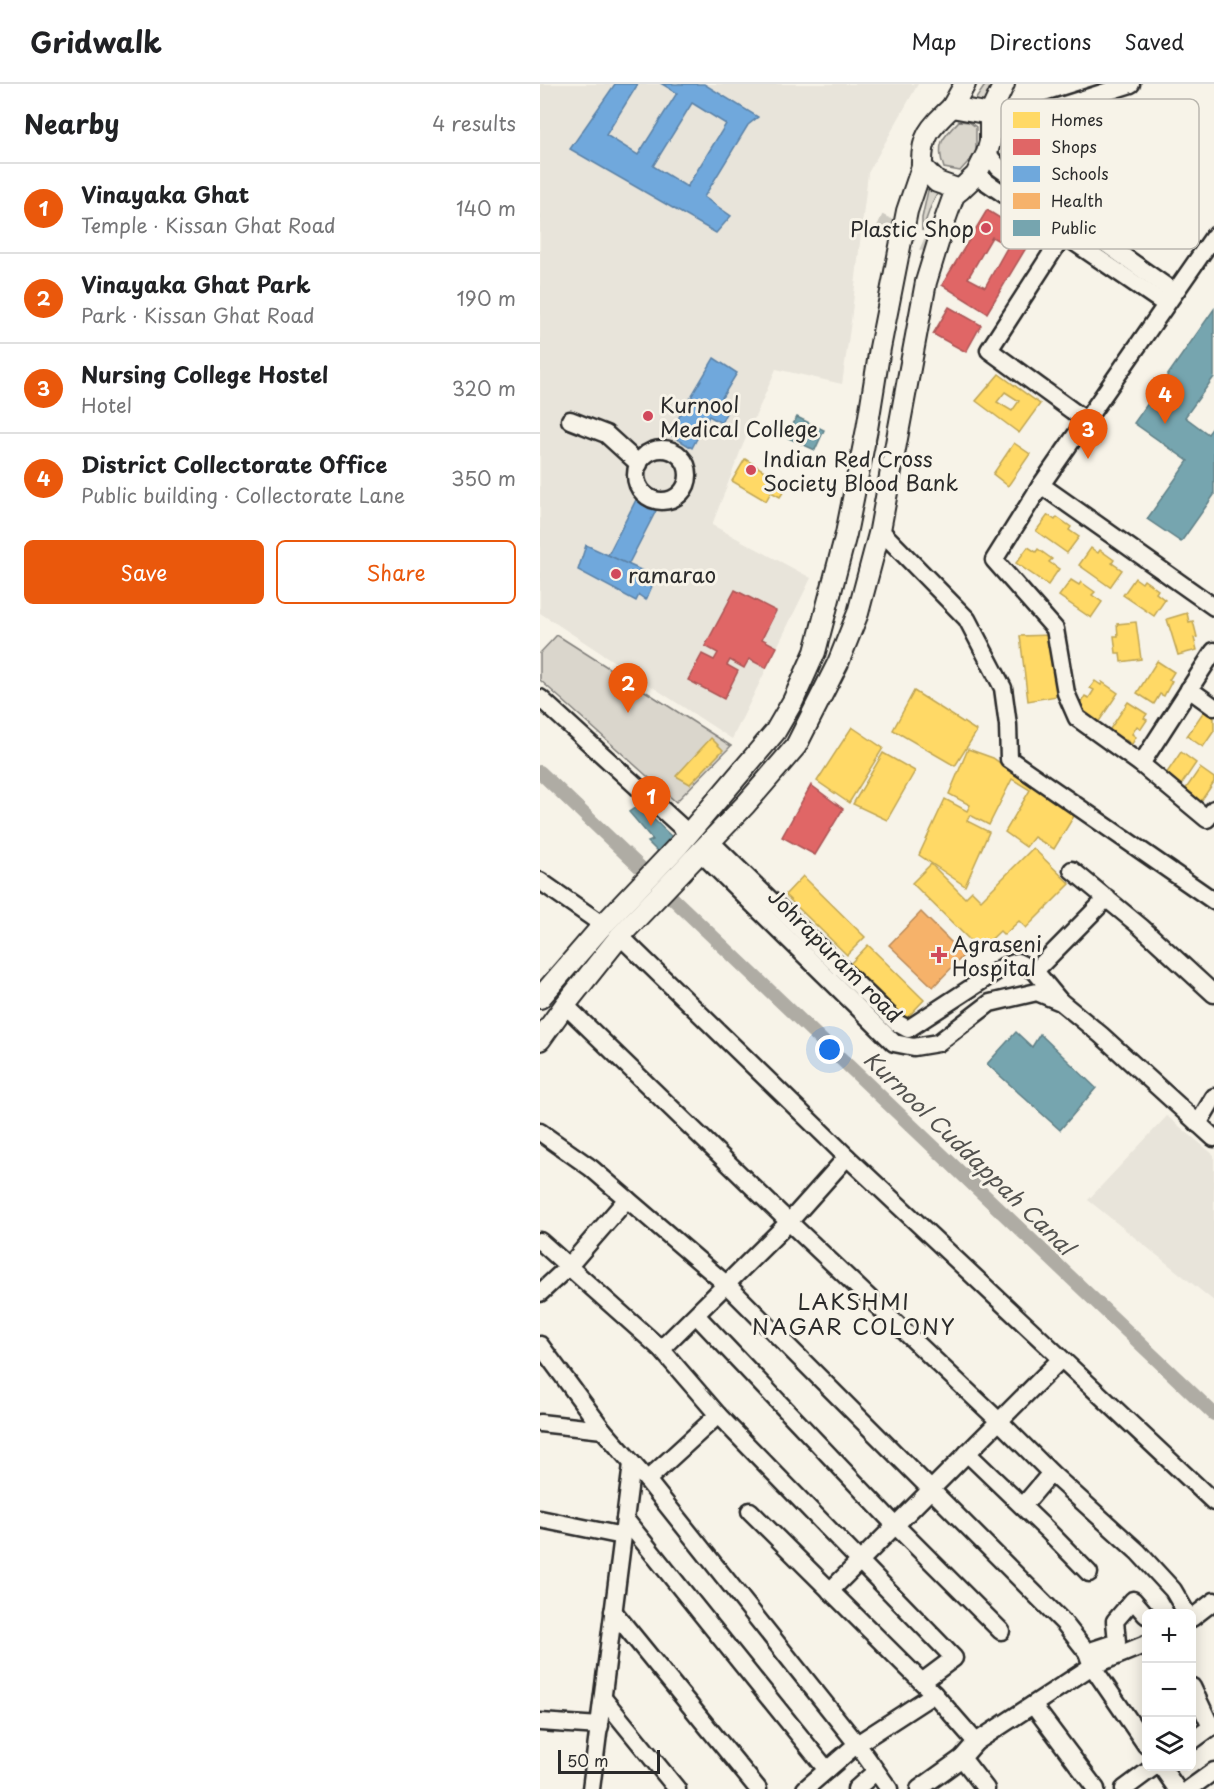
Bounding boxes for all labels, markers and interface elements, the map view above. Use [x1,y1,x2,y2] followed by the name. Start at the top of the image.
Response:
[30,20,162,63] text: Gridwalk
[911,25,956,57] text: Map
[989,25,1091,57] text: Directions
[1124,25,1184,57] text: Saved
[1001,99,1199,249] legend
[24,104,119,143] text: Nearby
[1051,107,1103,131] text: Homes
[432,108,516,138] text: 4 results
[1051,134,1097,158] text: Shops
[1051,161,1109,185] text: Schools
[81,177,249,210] text: Vinayaka Ghat
[1051,188,1103,212] text: Health
[39,193,48,223] text: 1
[456,193,516,223] text: 140 m
[81,210,336,240] text: Temple · Kissan Ghat Road
[850,212,974,244] place label: Plastic Shop
[1051,215,1096,239] text: Public
[979,221,993,235] marker: Plastic Shop
[81,267,311,300] text: Vinayaka Ghat Park
[36,283,51,313] text: 2
[457,283,516,313] text: 190 m
[81,300,315,330] text: Park · Kissan Ghat Road
[81,357,328,390] text: Nursing College Hostel
[37,373,50,403] text: 3
[452,373,516,403] text: 320 m
[1146,374,1184,424] pin: 4
[660,388,818,444] place label: Kurnool Medical College
[81,390,132,420] text: Hotel
[641,409,655,423] marker: Kurnool Medical College
[1068,410,1108,459] pin: 3
[763,442,958,498] place label: Indian Red Cross Society Blood Bank
[81,447,387,480] text: District Collectorate Office
[37,463,50,493] text: 4
[451,463,516,493] text: 350 m
[744,463,758,477] marker: Indian Red Cross Society Blood Bank
[81,480,405,510] text: Public building · Collectorate Lane
[24,540,264,604] button: Save
[276,540,516,604] button: Share
[628,558,716,590] place label: ramarao
[609,567,623,581] marker: ramarao
[608,664,647,713] pin: 2
[632,776,670,826] pin: 1
[762,881,910,1029] street label: Johrapuram road
[952,927,1042,983] place label: Agraseni Hospital
[930,946,948,964] marker: Agraseni Hospital
[815,1035,844,1064] your location
[857,1042,1085,1264] water label: Kurnool Cuddappah Canal
[752,1284,956,1342] district label: LAKSHMI NAGAR COLONY
[1142,1609,1196,1771] map controls
[1142,1609,1196,1663] button: +
[1142,1663,1196,1717] button: −
[1142,1717,1196,1771] button: layers
[558,1747,660,1774] scale bar
[567,1748,608,1772] text: 50 m

